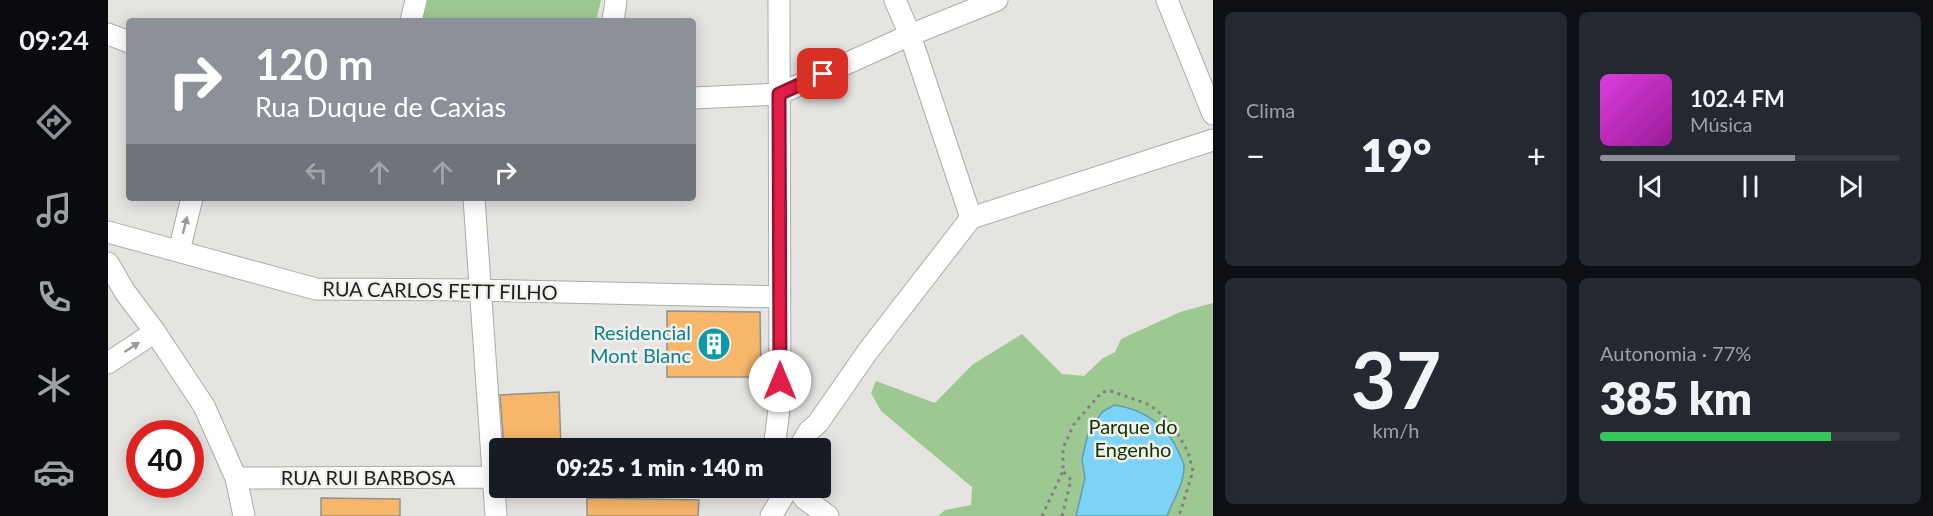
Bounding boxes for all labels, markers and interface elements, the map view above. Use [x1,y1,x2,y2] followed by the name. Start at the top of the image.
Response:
[19,23,89,56] text: 09:24
[255,39,373,89] text: 120 m
[156,42,234,120] icon: right
[797,48,848,99] pin
[806,57,839,90] icon: arrive
[1690,85,1785,112] text: 102.4 FM
[255,90,506,123] text: Rua Duque de Caxias
[1246,98,1295,122] text: Clima
[33,101,75,143] icon: directions
[1690,112,1753,136] text: Música
[1361,128,1431,182] text: 19°
[1246,135,1265,175] text: −
[1527,135,1546,175] text: +
[300,156,333,189] icon: left
[363,156,396,189] icon: ahead
[426,156,459,189] icon: ahead
[489,156,522,189] icon: right
[1634,170,1667,203] icon: previous
[1734,170,1767,203] icon: pause
[1834,170,1867,203] icon: next
[33,189,75,231] icon: music
[181,215,191,234] one-way arrow
[33,276,75,318] icon: phone
[322,276,558,304] street label: RUA CARLOS FETT FILHO
[590,320,691,367] place label: Residencial Mont Blanc
[696,326,732,362] building icon: Residencial Mont Blanc
[1351,332,1441,426] text: 37
[123,341,139,353] one-way arrow
[1600,341,1751,365] text: Autonomia · 77%
[748,349,812,413] position arrow
[33,364,75,406] icon: climate
[1600,371,1752,425] text: 385 km
[1088,414,1178,461] park label: Parque do Engenho
[1373,418,1419,442] text: km/h
[126,420,204,498] speed limit sign: 40
[33,451,75,493] icon: car
[557,454,763,481] text: 09:25 · 1 min · 140 m
[281,465,456,489] street label: RUA RUI BARBOSA

